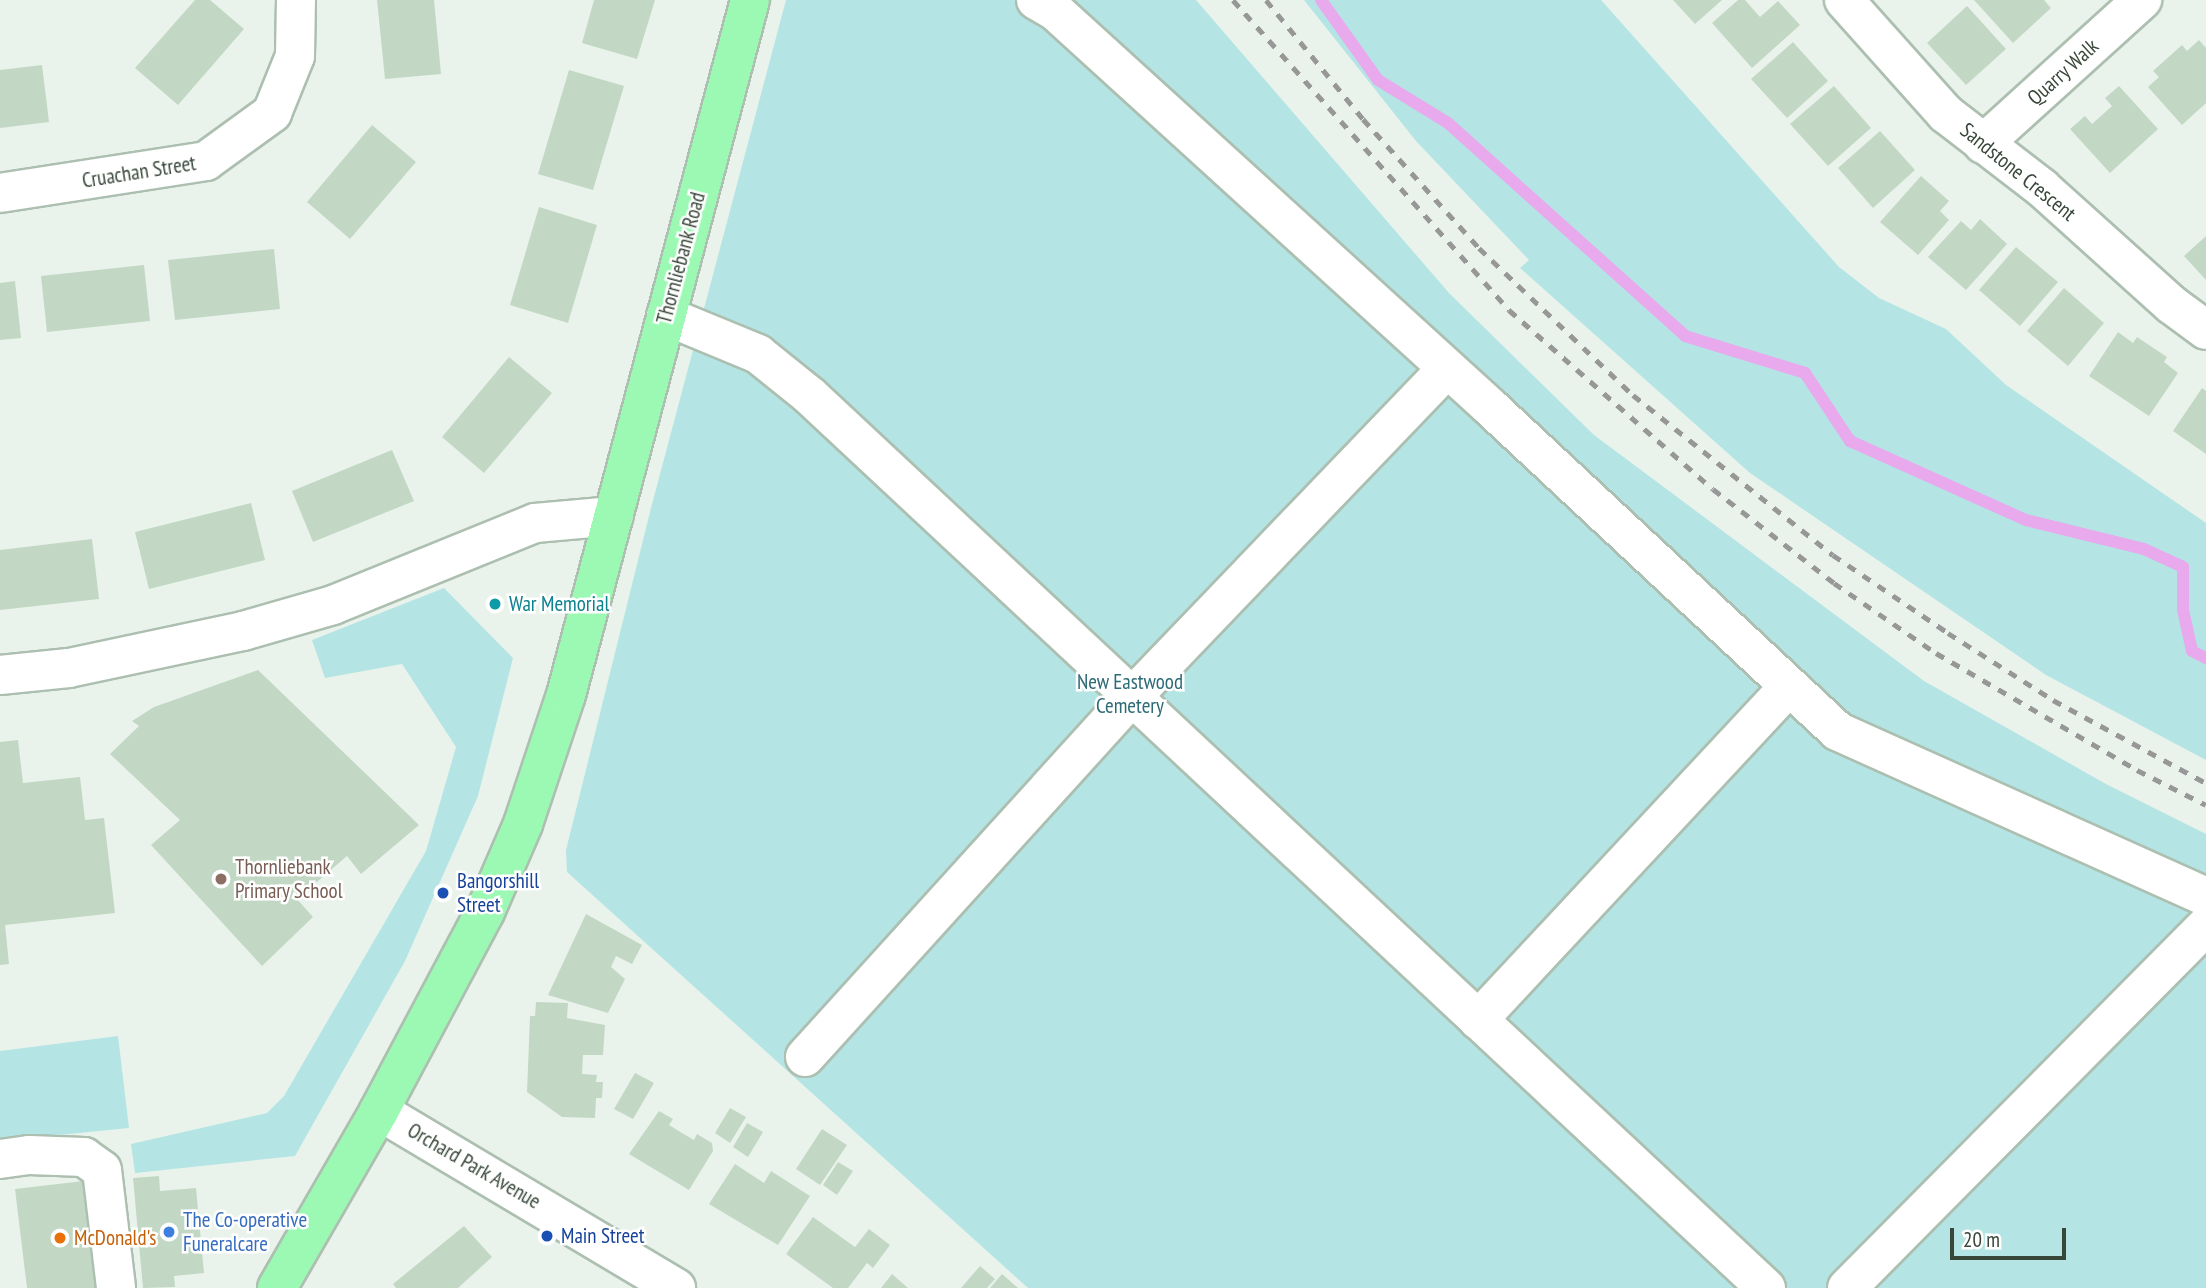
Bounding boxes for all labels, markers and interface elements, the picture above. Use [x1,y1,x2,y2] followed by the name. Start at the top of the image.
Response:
[2022,33,2104,111] street label: Quarry Walk
[1955,118,2081,226] street label: Sandstone Crescent
[80,151,198,193] street label: Cruachan Street
[651,189,711,327] street label: Thornliebank Road
[509,591,609,617] place label: War Memorial
[487,596,503,612] marker: War Memorial
[1077,669,1183,719] park label: New Eastwood Cemetery
[235,854,343,904] place label: Thornliebank Primary School
[457,868,539,918] place label: Bangorshill Street
[213,871,229,887] marker: Thornliebank Primary School
[435,885,451,901] marker: Bangorshill Street
[403,1117,545,1215] street label: Orchard Park Avenue
[183,1207,307,1257] place label: The Co-operative Funeralcare
[1954,1214,2070,1258] scale bar
[561,1223,644,1249] place label: Main Street
[161,1224,177,1240] marker: The Co-operative Funeralcare
[74,1225,156,1251] place label: McDonald's
[1963,1226,2000,1253] text: 20 m
[539,1228,555,1244] marker: Main Street
[52,1230,68,1246] marker: McDonald's

